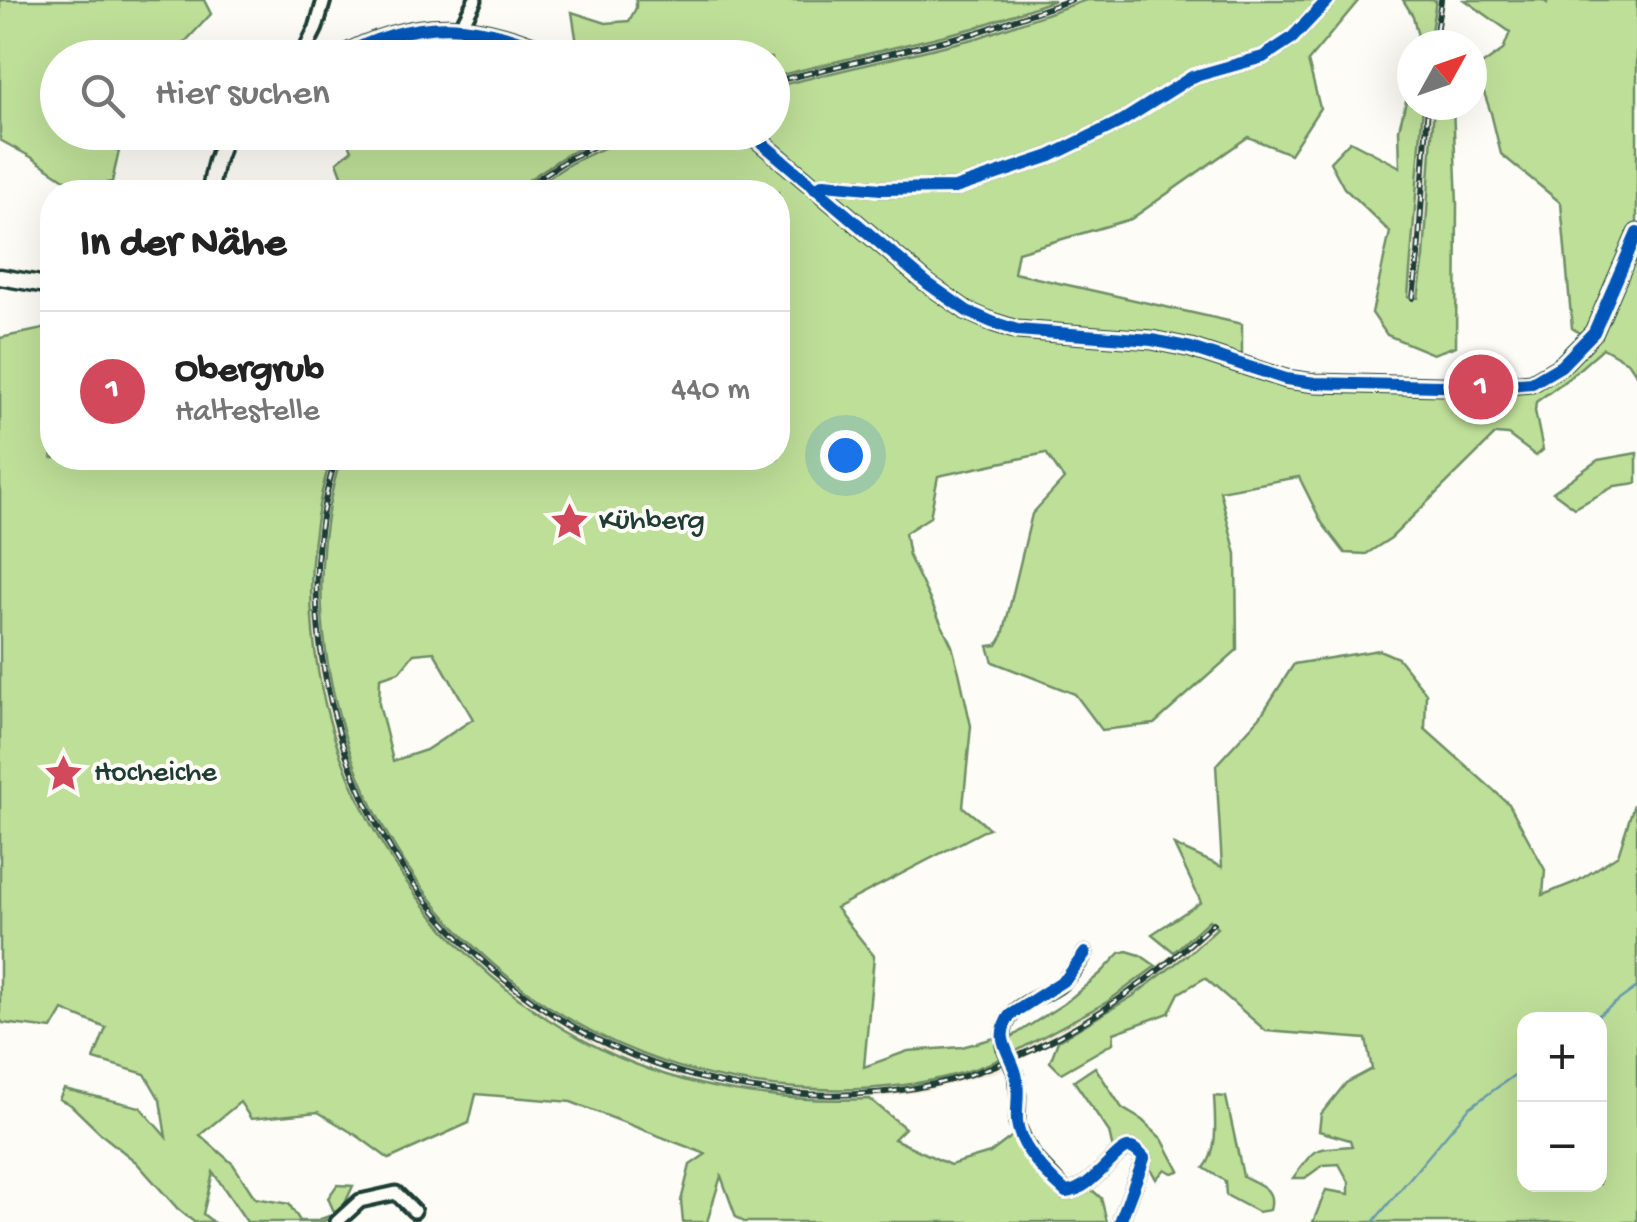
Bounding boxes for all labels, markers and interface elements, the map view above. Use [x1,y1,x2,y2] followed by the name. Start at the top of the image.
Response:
[1397,30,1487,120] north arrow
[40,40,790,150] search box
[75,68,130,123] icon: search
[155,73,330,117] text: Hier suchen
[80,221,286,270] text: In der Nähe
[175,350,324,394] text: Obergrub
[1448,350,1514,424] pin: 1
[106,372,119,410] text: 1
[671,372,750,410] text: 440 m
[175,394,320,432] text: Haltestelle
[820,430,871,481] your location
[548,501,590,543] place icon: Kühberg
[599,505,705,540] place label: Kühberg
[43,753,85,795] place icon: Hocheiche
[94,757,217,792] place label: Hocheiche
[1517,1012,1607,1192] map controls
[1517,1012,1607,1102] button: +
[1517,1102,1607,1192] button: −

